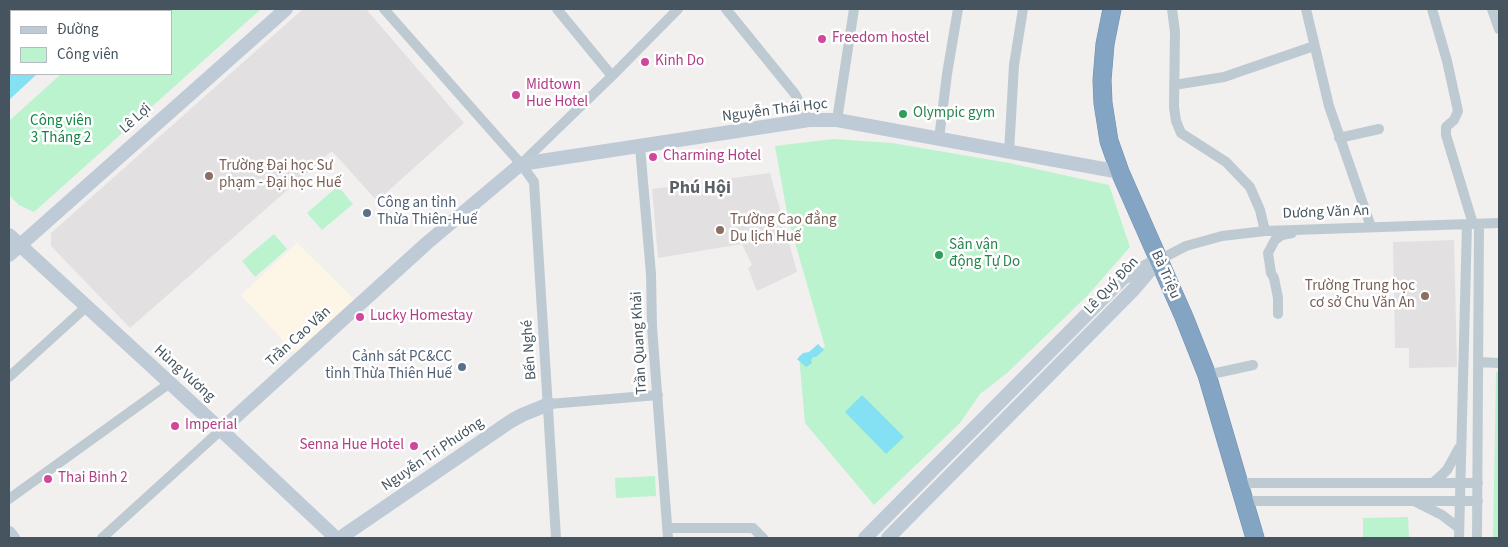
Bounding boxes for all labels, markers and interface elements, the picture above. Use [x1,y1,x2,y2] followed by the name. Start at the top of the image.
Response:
[10,10,172,75] legend
[57,19,99,40] text: Đường
[832,30,929,48] place label: Freedom hostel
[816,33,828,45] marker: Freedom hostel
[57,44,119,65] text: Công viên
[655,53,704,71] place label: Kinh Do
[639,56,651,68] marker: Kinh Do
[526,77,588,112] place label: Midtown Hue Hotel
[510,89,522,101] marker: Midtown Hue Hotel
[721,96,829,126] street label: Nguyễn Thái Học
[116,100,156,138] street label: Lê Lợi
[913,105,995,123] place label: Olympic gym
[897,108,909,120] marker: Olympic gym
[30,113,92,148] park label: Công viên 3 Tháng 2
[663,148,761,166] place label: Charming Hotel
[647,151,659,163] marker: Charming Hotel
[219,158,341,193] place label: Trường Đại học Sư phạm - Đại học Huế
[203,170,215,182] marker: Trường Đại học Sư phạm - Đại học Huế
[669,178,731,200] district label: Phú Hội
[377,195,477,230] place label: Công an tỉnh Thừa Thiên-Huế
[1282,202,1370,224] street label: Dương Văn An
[361,207,373,219] marker: Công an tỉnh Thừa Thiên-Huế
[730,212,837,247] place label: Trường Cao đẳng Du lịch Huế
[714,224,726,236] marker: Trường Cao đẳng Du lịch Huế
[949,237,1020,272] place label: Sân vận động Tự Do
[1146,248,1184,302] street label: Bà Triệu
[933,249,945,261] marker: Sân vận động Tự Do
[1081,254,1143,318] street label: Lê Quý Đôn
[1305,278,1415,313] place label: Trường Trung học cơ sở Chu Văn An
[1419,290,1431,302] marker: Trường Trung học cơ sở Chu Văn An
[628,291,652,395] street label: Trần Quang Khải
[263,303,335,371] street label: Trần Cao Vân
[370,308,473,326] place label: Lucky Homestay
[354,311,366,323] marker: Lucky Homestay
[519,319,541,381] street label: Bến Nghé
[150,342,218,406] street label: Hùng Vương
[325,349,452,384] place label: Cảnh sát PC&CC tỉnh Thừa Thiên Huế
[456,361,468,373] marker: Cảnh sát PC&CC tỉnh Thừa Thiên Huế
[379,414,487,496] street label: Nguyễn Tri Phương
[185,417,237,435] place label: Imperial
[169,420,181,432] marker: Imperial
[299,437,404,455] place label: Senna Hue Hotel
[408,440,420,452] marker: Senna Hue Hotel
[58,470,128,488] place label: Thai Binh 2
[42,473,54,485] marker: Thai Binh 2

